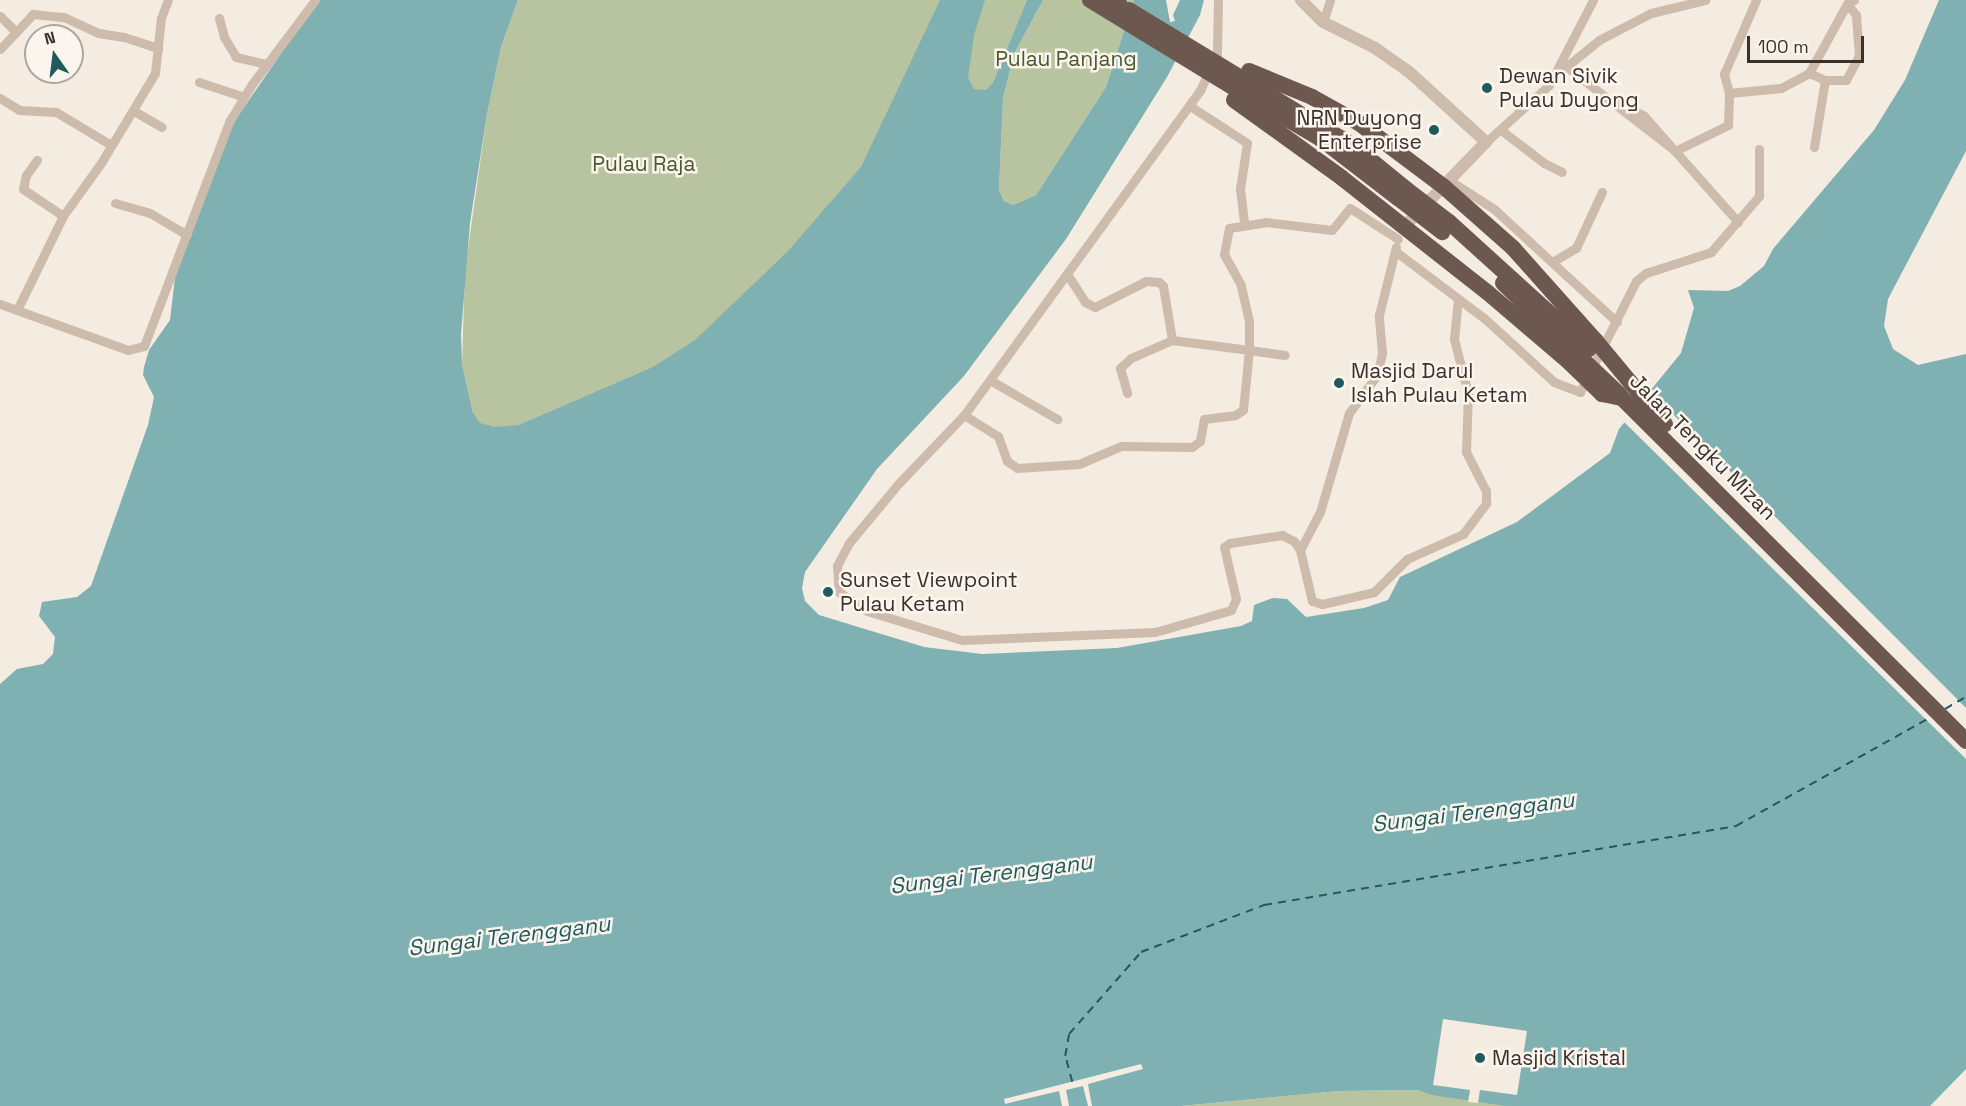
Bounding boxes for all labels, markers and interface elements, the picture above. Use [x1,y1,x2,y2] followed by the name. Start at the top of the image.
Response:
[24,24,84,84] north arrow
[1750,24,1867,62] scale bar
[42,27,58,49] text: N
[1758,35,1809,58] text: 100 m
[995,46,1137,72] park label: Pulau Panjang
[1499,63,1639,113] place label: Dewan Sivik Pulau Duyong
[1480,81,1494,95] marker: Dewan Sivik Pulau Duyong
[1297,105,1422,155] place label: NRN Duyong Enterprise
[1427,123,1441,137] marker: NRN Duyong Enterprise
[592,151,696,177] park label: Pulau Raja
[1351,358,1527,408] place label: Masjid Darul Islah Pulau Ketam
[1624,368,1782,526] street label: Jalan Tengku Mizan
[1332,376,1346,390] marker: Masjid Darul Islah Pulau Ketam
[840,567,1018,617] place label: Sunset Viewpoint Pulau Ketam
[821,585,835,599] marker: Sunset Viewpoint Pulau Ketam
[1370,786,1576,838] water label: Sungai Terengganu
[888,848,1094,900] water label: Sungai Terengganu
[406,910,612,962] water label: Sungai Terengganu
[1492,1045,1626,1071] place label: Masjid Kristal
[1473,1051,1487,1065] marker: Masjid Kristal

